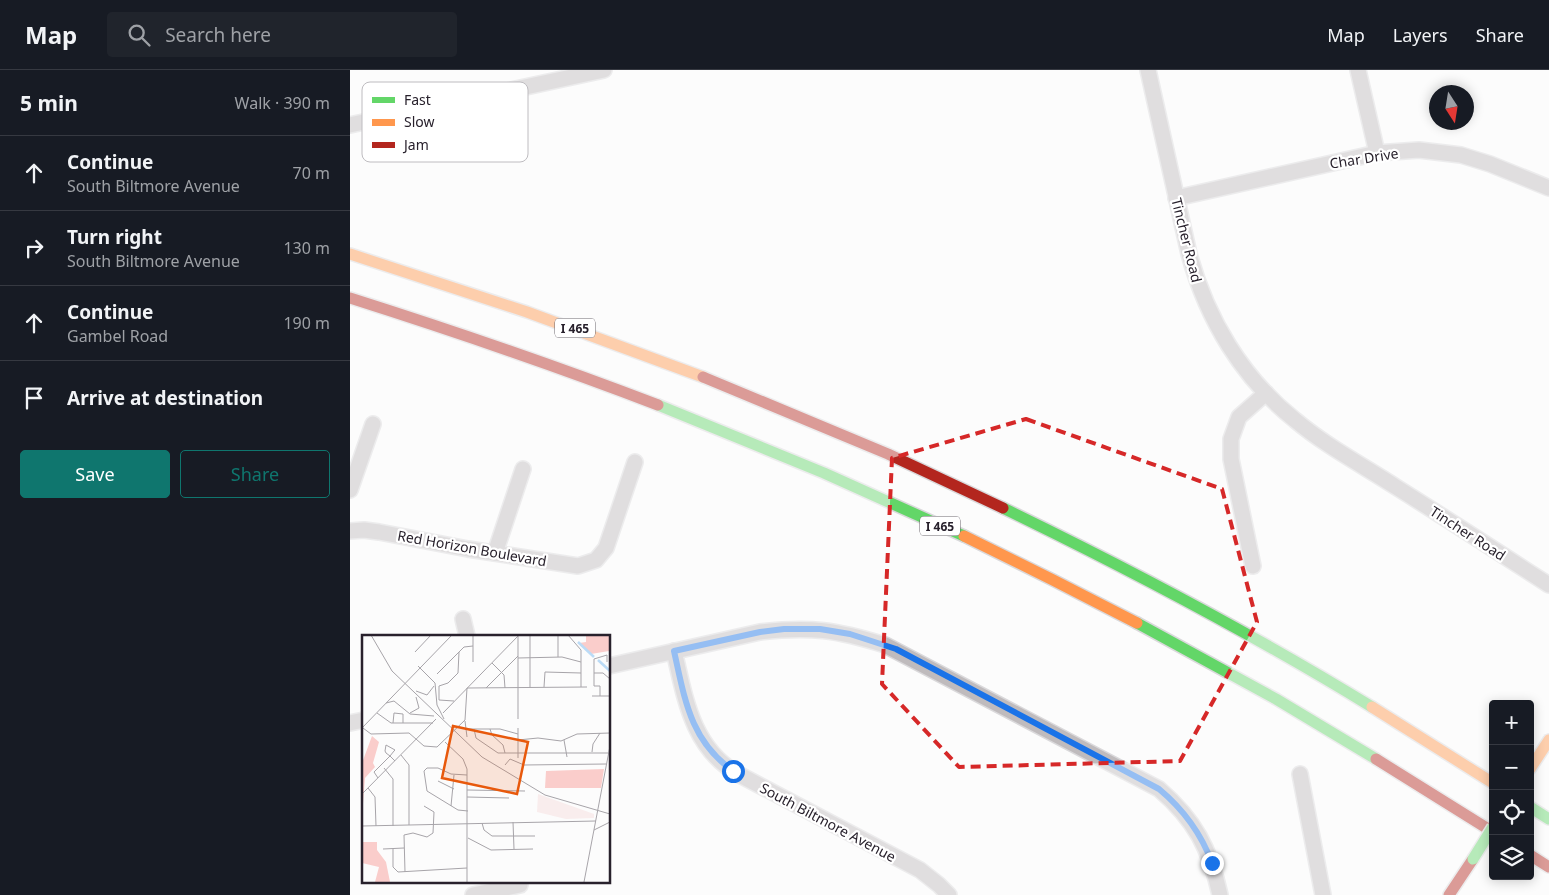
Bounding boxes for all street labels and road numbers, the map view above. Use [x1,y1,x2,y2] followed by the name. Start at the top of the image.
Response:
[1328,143,1400,173] street label: Char Drive
[1167,196,1207,284] street label: Tincher Road
[555,318,595,338] road number: I 465
[1427,502,1509,564] street label: Tincher Road
[920,516,960,536] road number: I 465
[396,526,548,570] street label: Red Horizon Boulevard
[757,778,899,866] street label: South Biltmore Avenue

